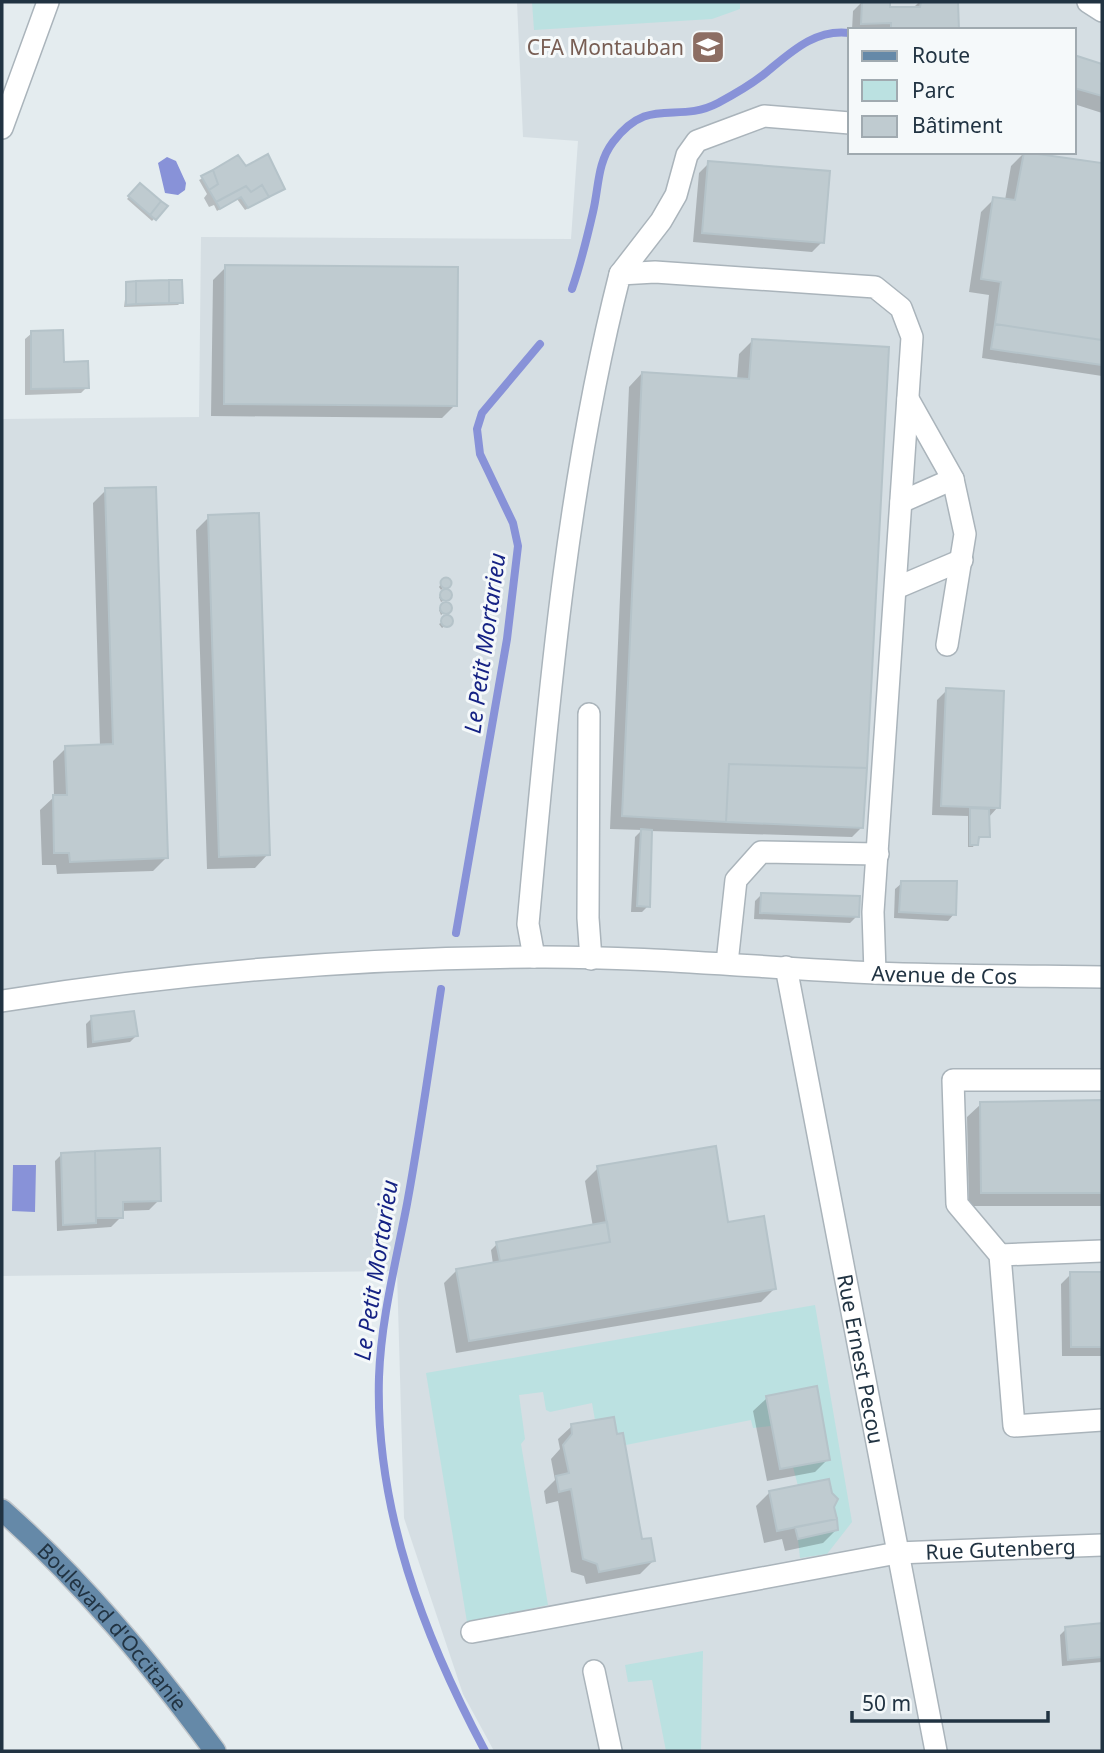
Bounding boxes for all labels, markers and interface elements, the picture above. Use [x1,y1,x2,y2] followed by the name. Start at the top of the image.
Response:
[689,28,727,66] school or university icon: CFA Montauban
[848,28,1076,154] legend
[527,33,684,61] place label: CFA Montauban
[912,41,970,69] text: Route
[912,76,955,104] text: Parc
[912,111,1003,139] text: Bâtiment
[455,551,513,735] water label: Le Petit Mortarieu
[871,959,1017,990] street label: Avenue de Cos
[345,1178,405,1362] water label: Le Petit Mortarieu
[831,1272,891,1446] street label: Rue Ernest Pecou
[925,1532,1076,1566] street label: Rue Gutenberg
[31,1537,194,1716] street label: Boulevard d'Occitanie
[852,1680,1048,1724] scale bar
[862,1689,911,1717] text: 50 m

